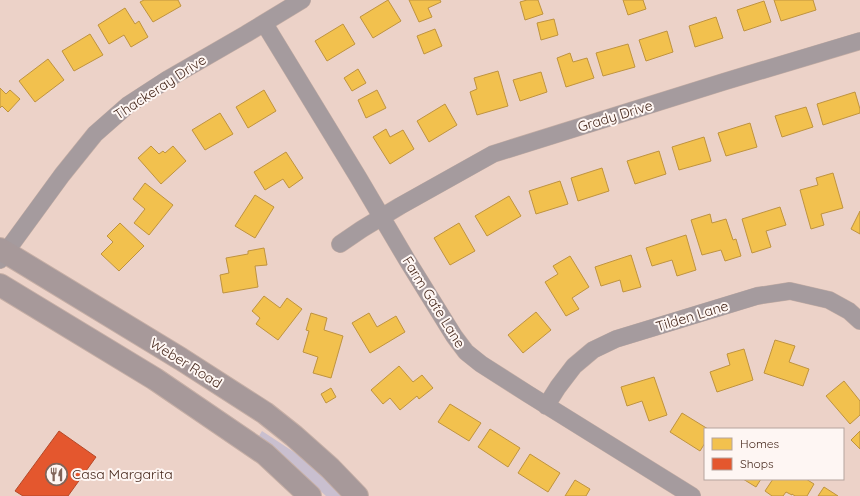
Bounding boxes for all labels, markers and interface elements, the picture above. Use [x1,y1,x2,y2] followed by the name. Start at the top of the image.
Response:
[110,50,210,124] street label: Thackeray Drive
[575,96,655,136] street label: Grady Drive
[399,253,469,351] street label: Farm Gate Lane
[654,296,730,336] street label: Tilden Lane
[147,334,225,392] street label: Weber Road
[704,428,844,480] legend
[740,436,780,451] text: Homes
[740,456,774,471] text: Shops
[43,461,69,487] restaurant icon: Casa Margarita
[72,465,173,483] place label: Casa Margarita

